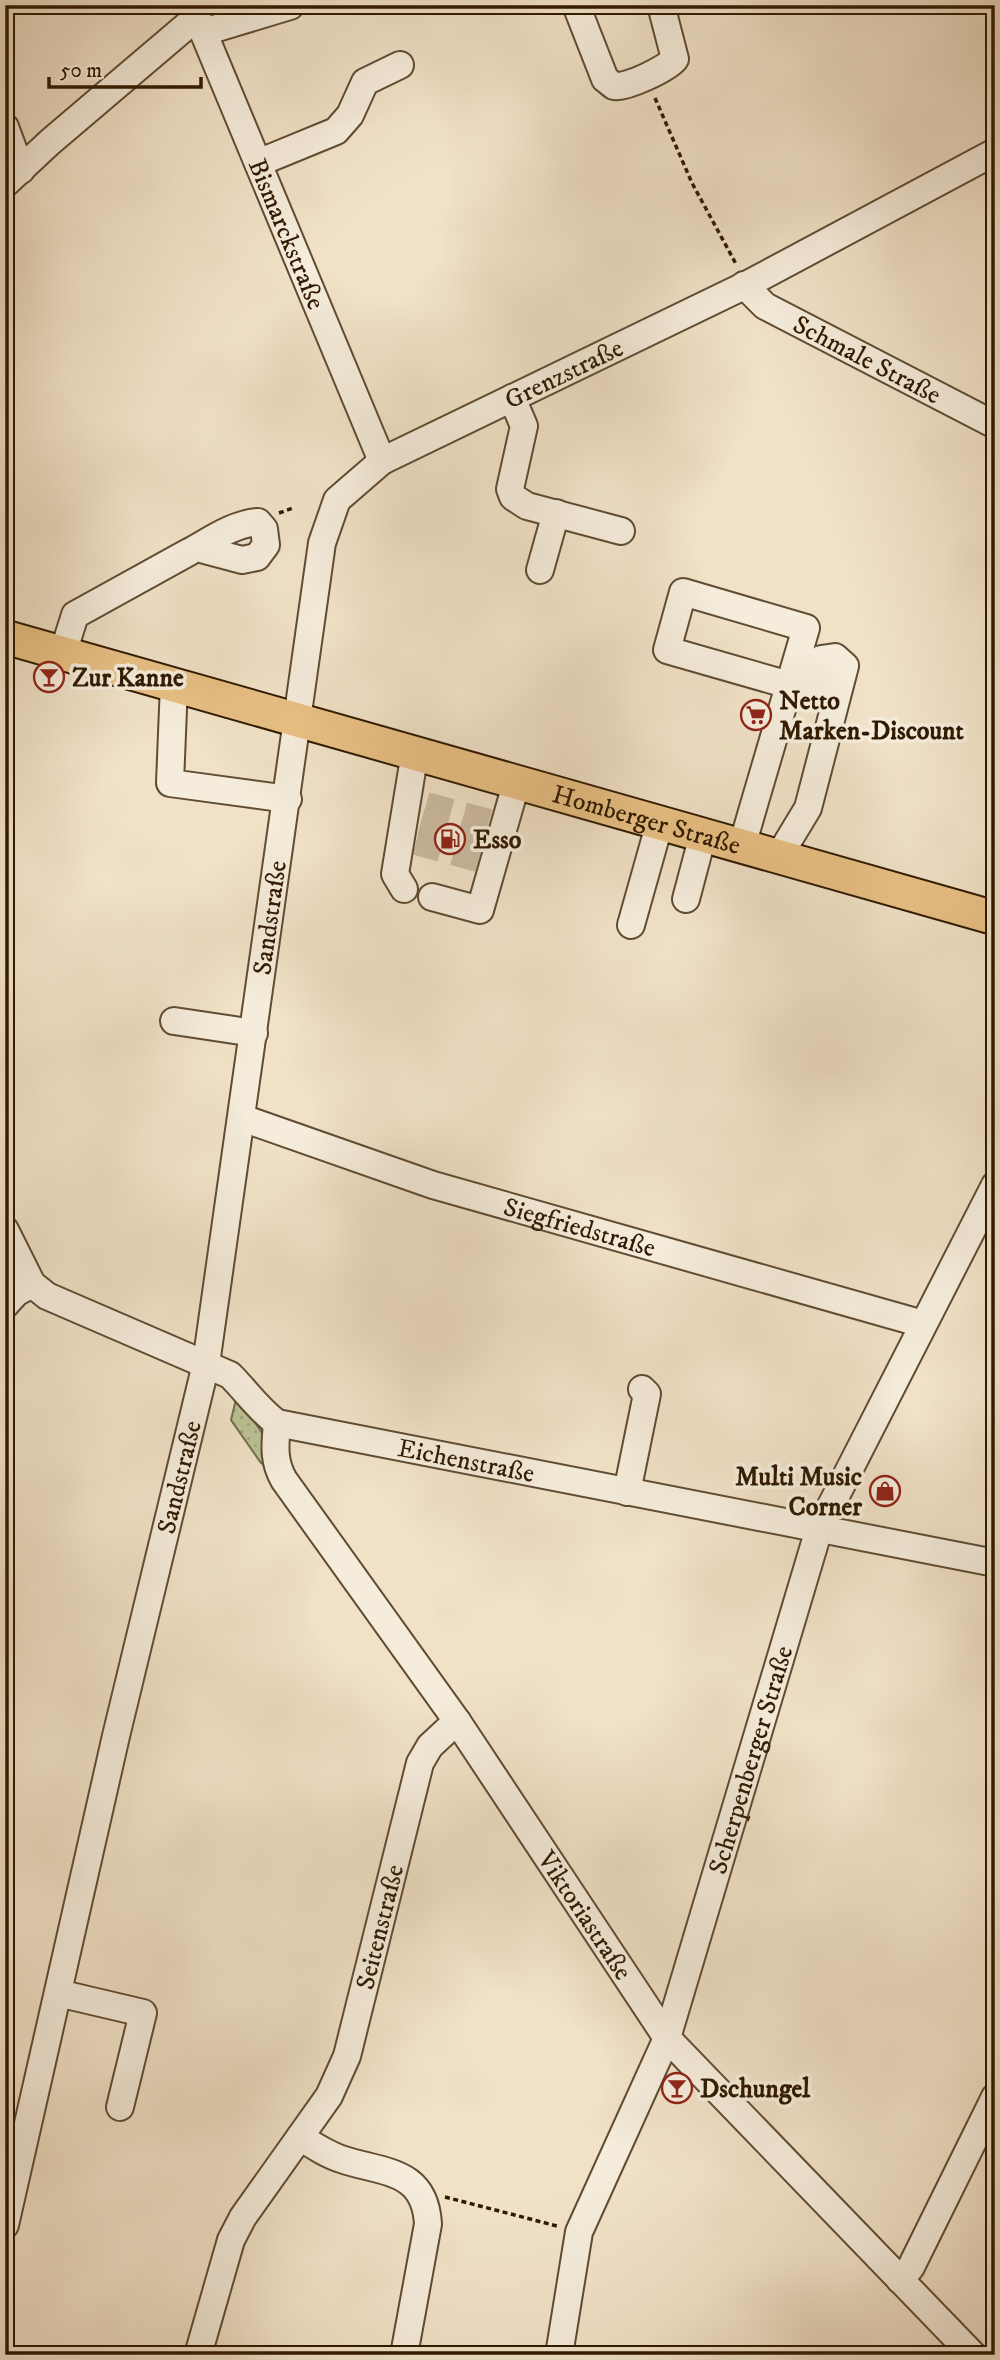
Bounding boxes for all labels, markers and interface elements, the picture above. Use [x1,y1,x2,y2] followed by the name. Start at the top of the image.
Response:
[49,46,201,90] scale bar
[60,58,102,84] text: 50 m
[240,154,332,315] street label: Bismarckstraße
[787,308,946,412] street label: Schmale Straße
[499,332,629,417] street label: Grenzstraße
[32,660,66,694] bar icon: Zur Kanne
[72,662,184,695] place label: Zur Kanne
[779,685,965,748] place label: Netto Marken-Discount
[739,698,773,732] supermarket icon: Netto Marken-Discount
[548,778,744,863] street label: Homberger Straße
[433,822,467,856] fuel station icon: Esso
[473,824,522,857] place label: Esso
[246,858,295,977] street label: Sandstraße
[500,1191,659,1265] street label: Siegfriedstraße
[151,1417,210,1537] street label: Sandstraße
[395,1432,537,1491] street label: Eichenstraße
[735,1461,862,1524] place label: Multi Music Corner
[868,1474,902,1508] shop icon: Multi Music Corner
[702,1642,801,1878] street label: Scherpenberger Straße
[529,1844,639,1987] street label: Viktoriastraße
[349,1861,412,1993] street label: Seitenstraße
[660,2071,694,2105] bar icon: Dschungel
[700,2073,811,2106] place label: Dschungel

